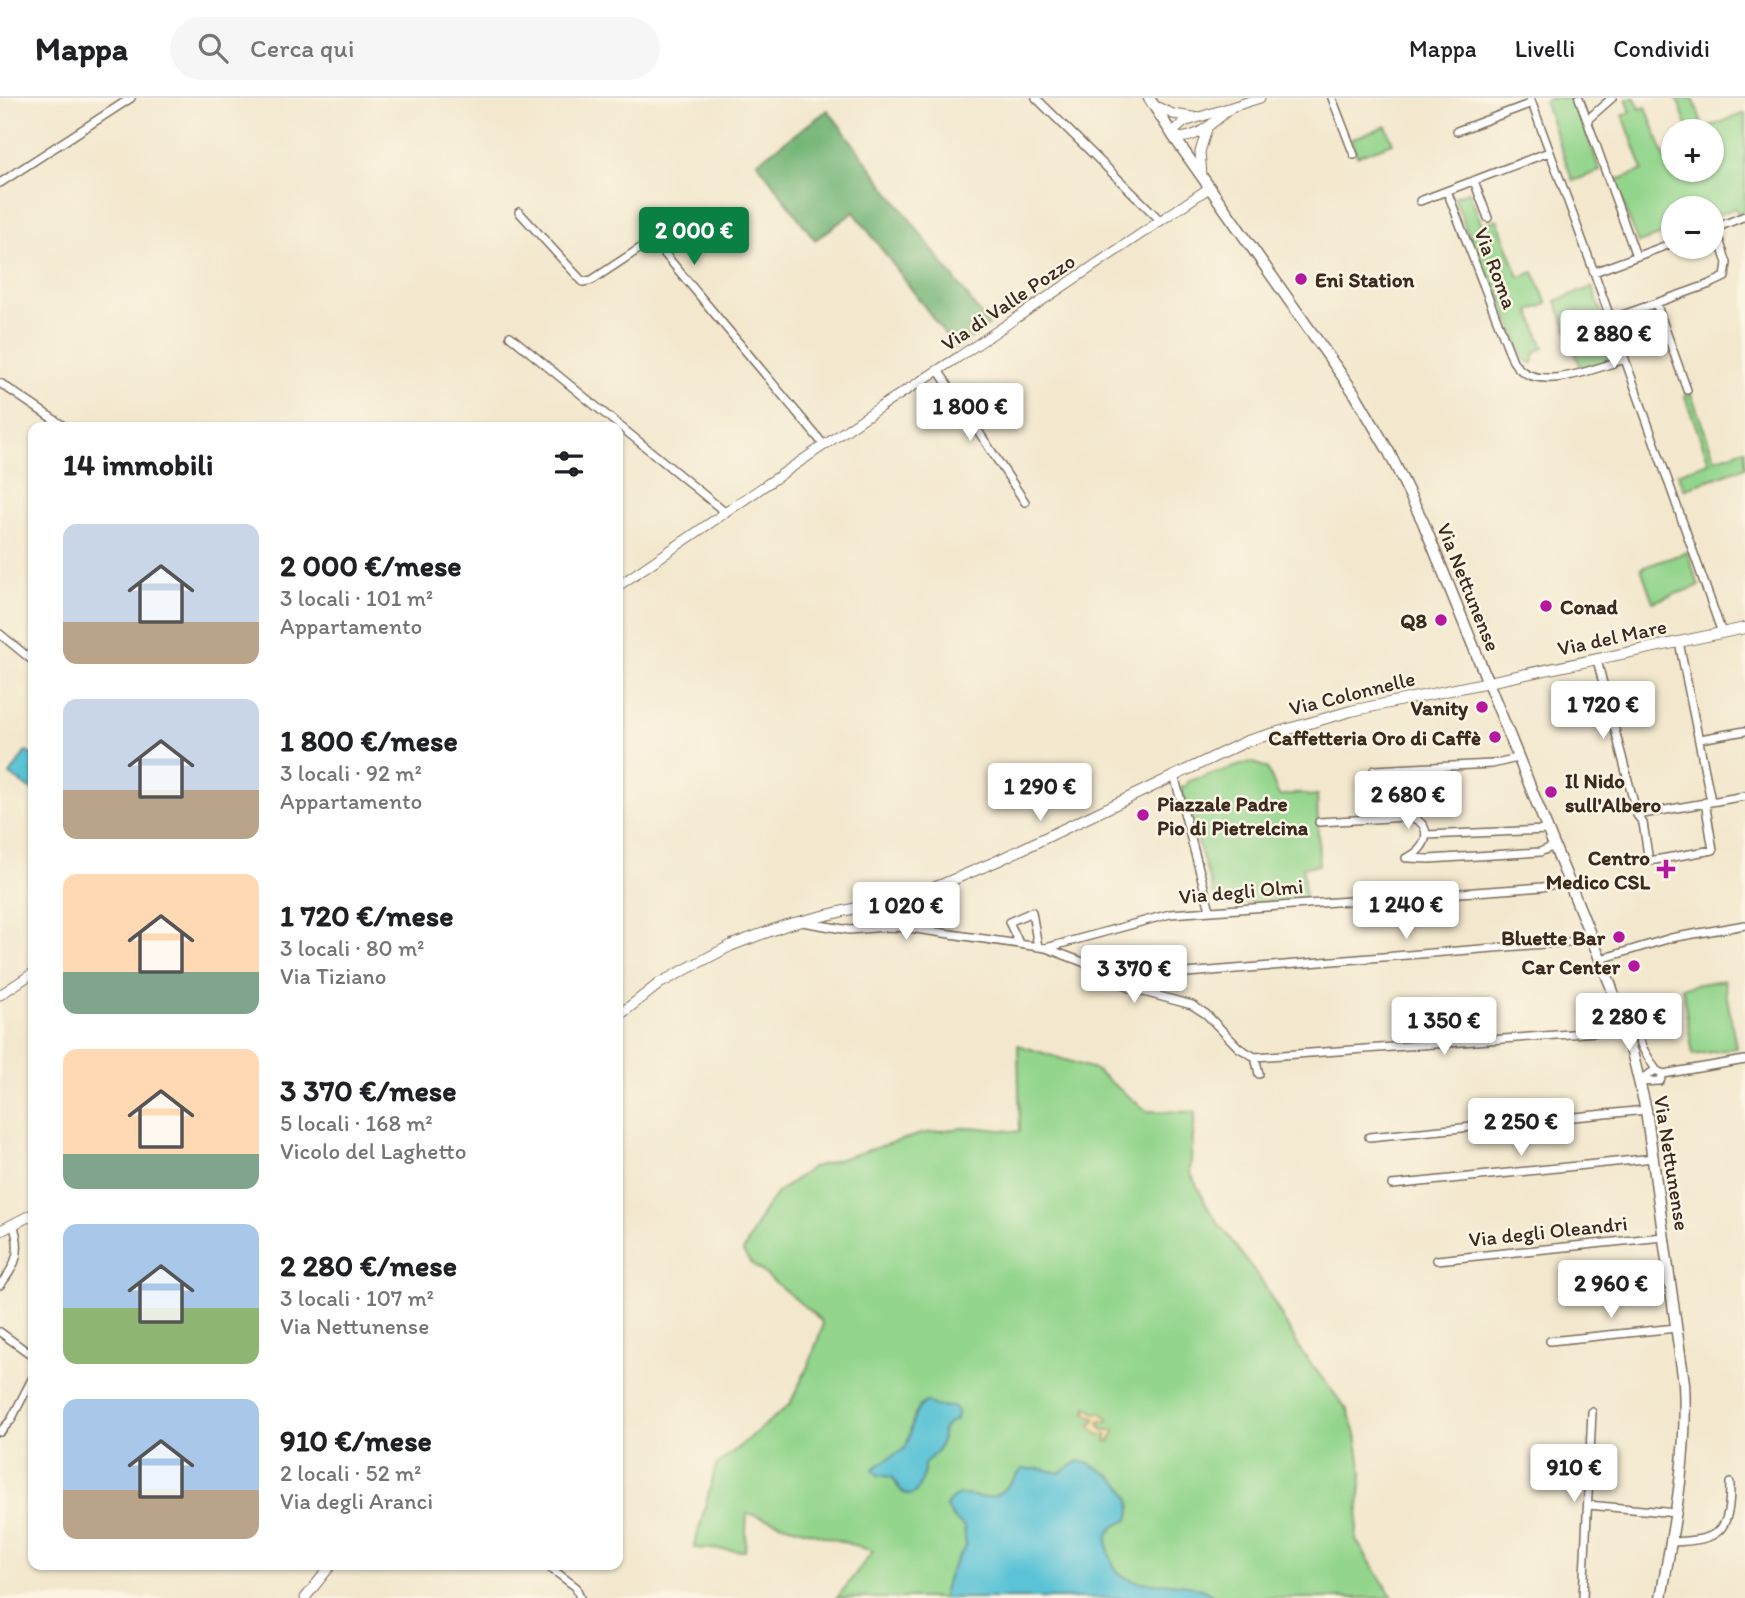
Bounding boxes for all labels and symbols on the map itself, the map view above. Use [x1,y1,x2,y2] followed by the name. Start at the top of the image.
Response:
[629,208,759,267] pin: 2 000 €
[1469,224,1523,312] street label: Via Roma
[936,248,1080,356] street label: Via di Valle Pozzo
[1315,267,1414,292] place label: Eni Station
[1293,271,1309,287] marker: Eni Station
[1549,310,1679,370] pin: 2 880 €
[905,384,1035,443] pin: 1 800 €
[1432,519,1506,655] street label: Via Nettunense
[1560,594,1618,619] place label: Conad
[1538,598,1554,614] marker: Conad
[1400,608,1427,633] place label: Q8
[1433,612,1449,628] marker: Q8
[1555,613,1669,661] street label: Via del Mare
[1287,665,1417,721] street label: Via Colonnelle
[1538,682,1668,741] pin: 1 720 €
[1411,695,1469,721] place label: Vanity
[1474,699,1490,715] marker: Vanity
[1268,725,1481,750] place label: Caffetteria Oro di Caffè
[1487,729,1503,745] marker: Caffetteria Oro di Caffè
[975,764,1105,823] pin: 1 290 €
[1565,768,1661,817] place label: Il Nido sull'Albero
[1343,772,1473,831] pin: 2 680 €
[1543,784,1559,800] marker: Il Nido sull'Albero
[1157,791,1309,840] place label: Piazzale Padre Pio di Pietrelcina
[1135,807,1151,823] marker: Piazzale Padre Pio di Pietrelcina
[1546,845,1650,894] place label: Centro Medico CSL
[1656,859,1676,879] marker: Centro Medico CSL
[1178,873,1304,909] street label: Via degli Olmi
[841,882,971,942] pin: 1 020 €
[1341,882,1471,941] pin: 1 240 €
[1501,925,1606,950] place label: Bluette Bar
[1611,929,1627,945] marker: Bluette Bar
[1069,946,1199,1005] pin: 3 370 €
[1521,954,1621,979] place label: Car Center
[1626,958,1642,974] marker: Car Center
[1564,993,1694,1053] pin: 2 280 €
[1379,998,1509,1057] pin: 1 350 €
[1649,1094,1695,1232] street label: Via Nettunense
[1456,1098,1586,1158] pin: 2 250 €
[1467,1210,1629,1252] street label: Via degli Oleandri
[1546,1260,1676,1320] pin: 2 960 €
[1525,1444,1623,1504] pin: 910 €

